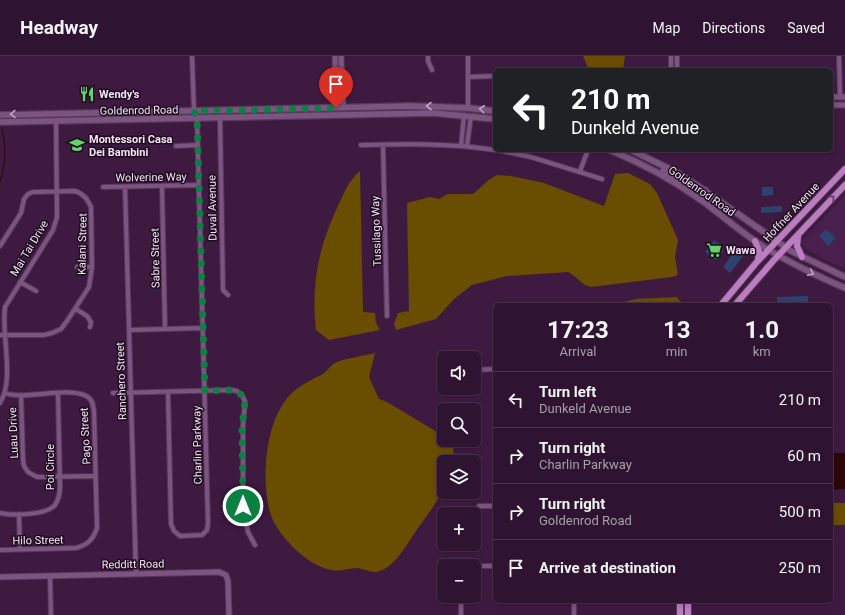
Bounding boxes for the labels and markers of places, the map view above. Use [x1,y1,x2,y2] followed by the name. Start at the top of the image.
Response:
[319,67,353,108] pin
[78,85,96,103] restaurant icon: Wendy's
[99,88,140,101] place label: Wendy's
[89,133,173,159] place label: Montessori Casa Dei Bambini
[68,136,86,154] school or university icon: Montessori Casa Dei Bambini
[705,241,723,259] supermarket icon: Wawa
[726,244,755,257] place label: Wawa

